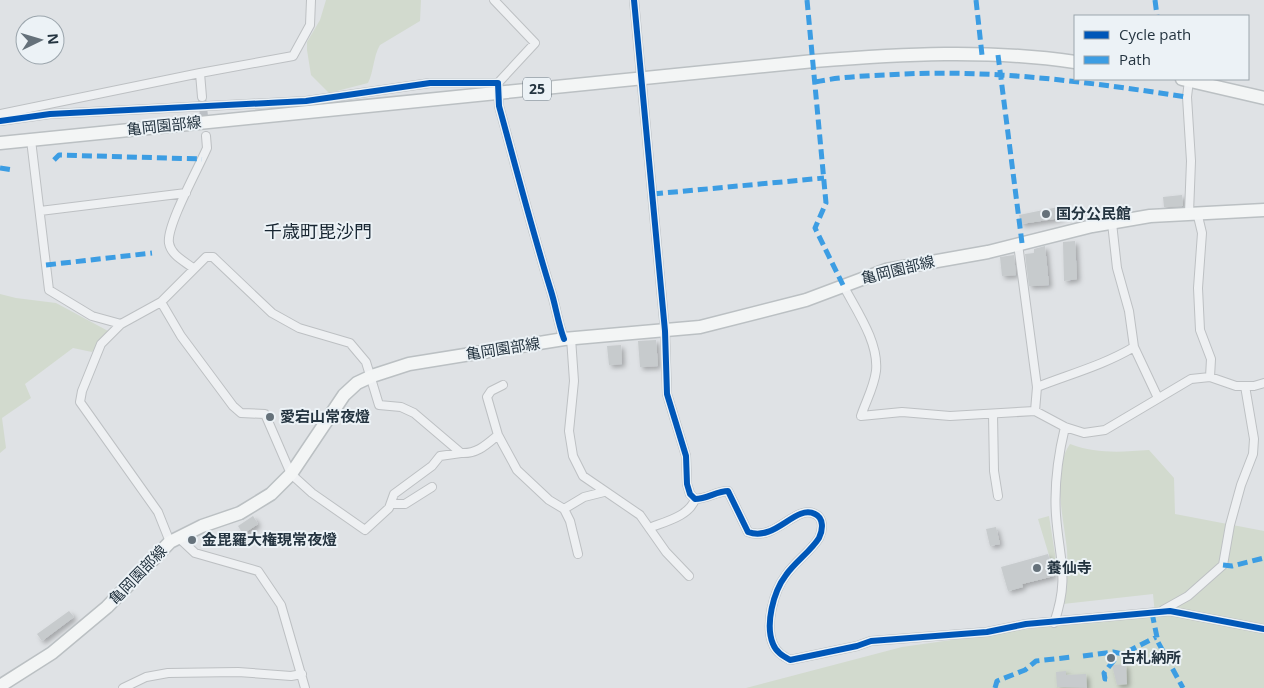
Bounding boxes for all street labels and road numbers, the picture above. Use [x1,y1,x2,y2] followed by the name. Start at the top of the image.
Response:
[523,78,551,100] road number: 25
[126,111,202,139] street label: 亀岡園部線
[859,250,937,288] street label: 亀岡園部線
[464,332,541,364] street label: 亀岡園部線
[104,540,171,608] street label: 亀岡園部線

